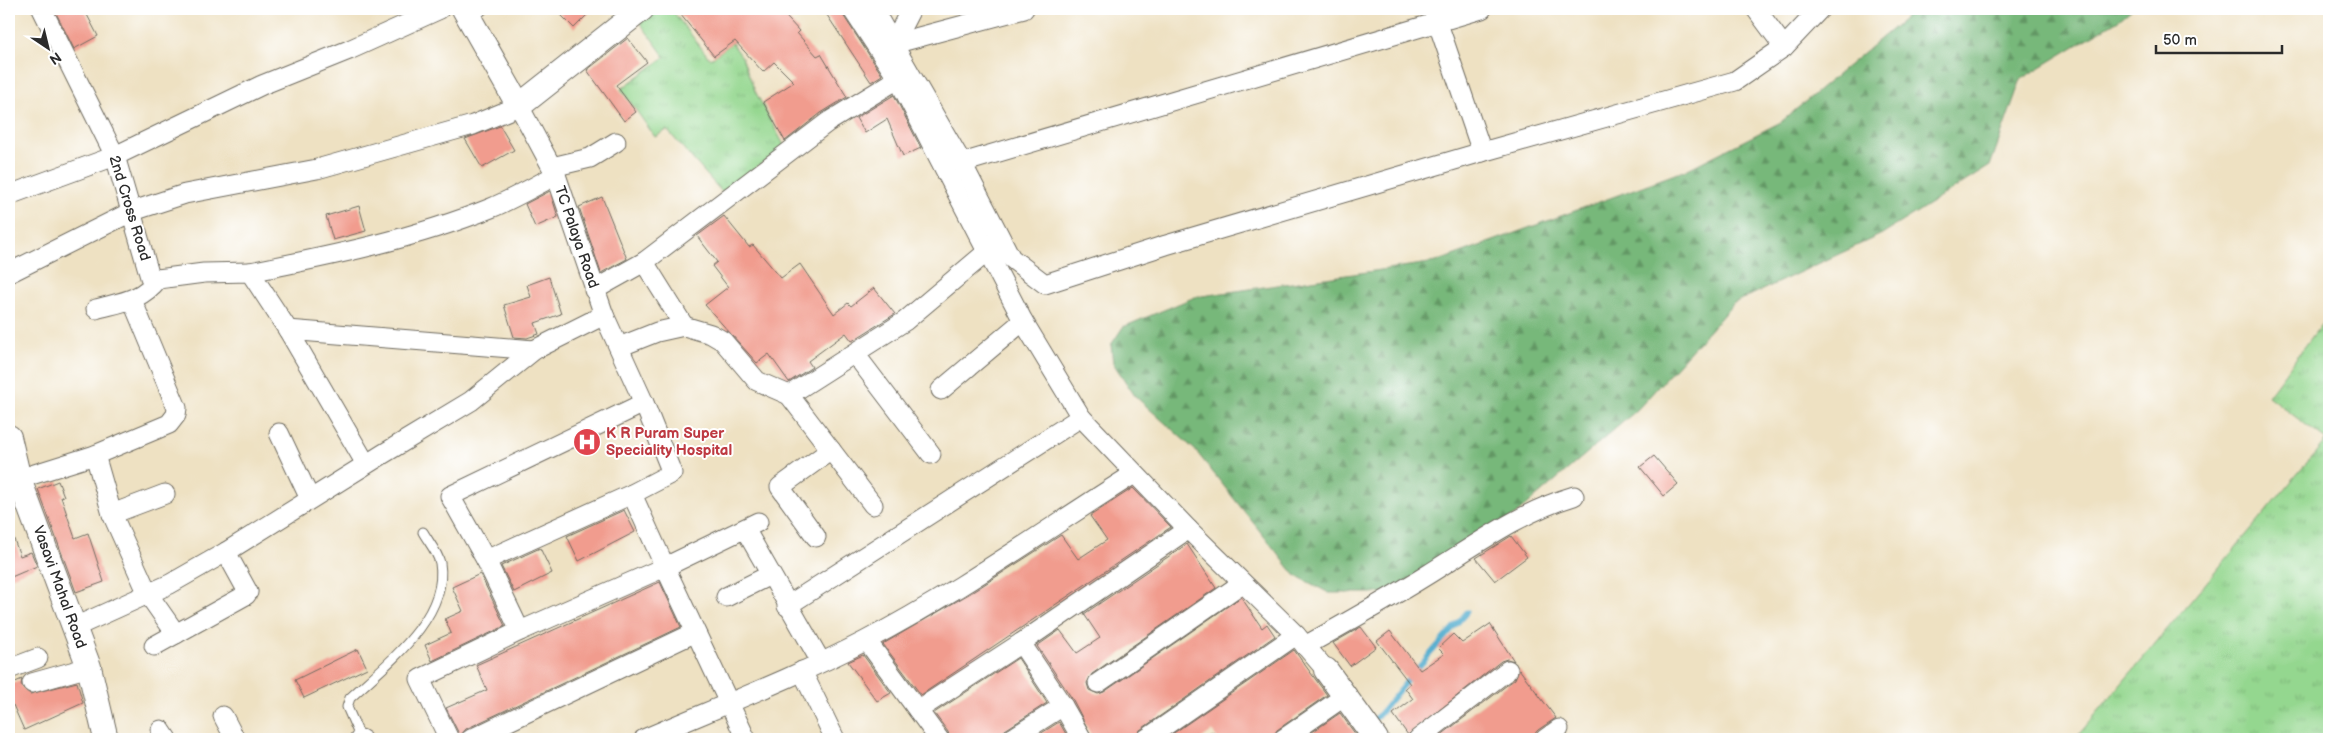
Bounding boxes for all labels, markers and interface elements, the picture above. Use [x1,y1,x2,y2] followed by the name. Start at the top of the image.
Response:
[22,22,72,72] north arrow
[2156,22,2282,54] scale bar
[2163,31,2197,50] text: 50 m
[46,48,64,68] text: N
[104,153,155,263] street label: 2nd Cross Road
[550,183,603,291] street label: TC Palaya Road
[606,424,732,460] place label: K R Puram Super Speciality Hospital
[572,427,602,457] hospital icon: K R Puram Super Speciality Hospital
[29,523,91,651] street label: Vasavi Mahal Road

